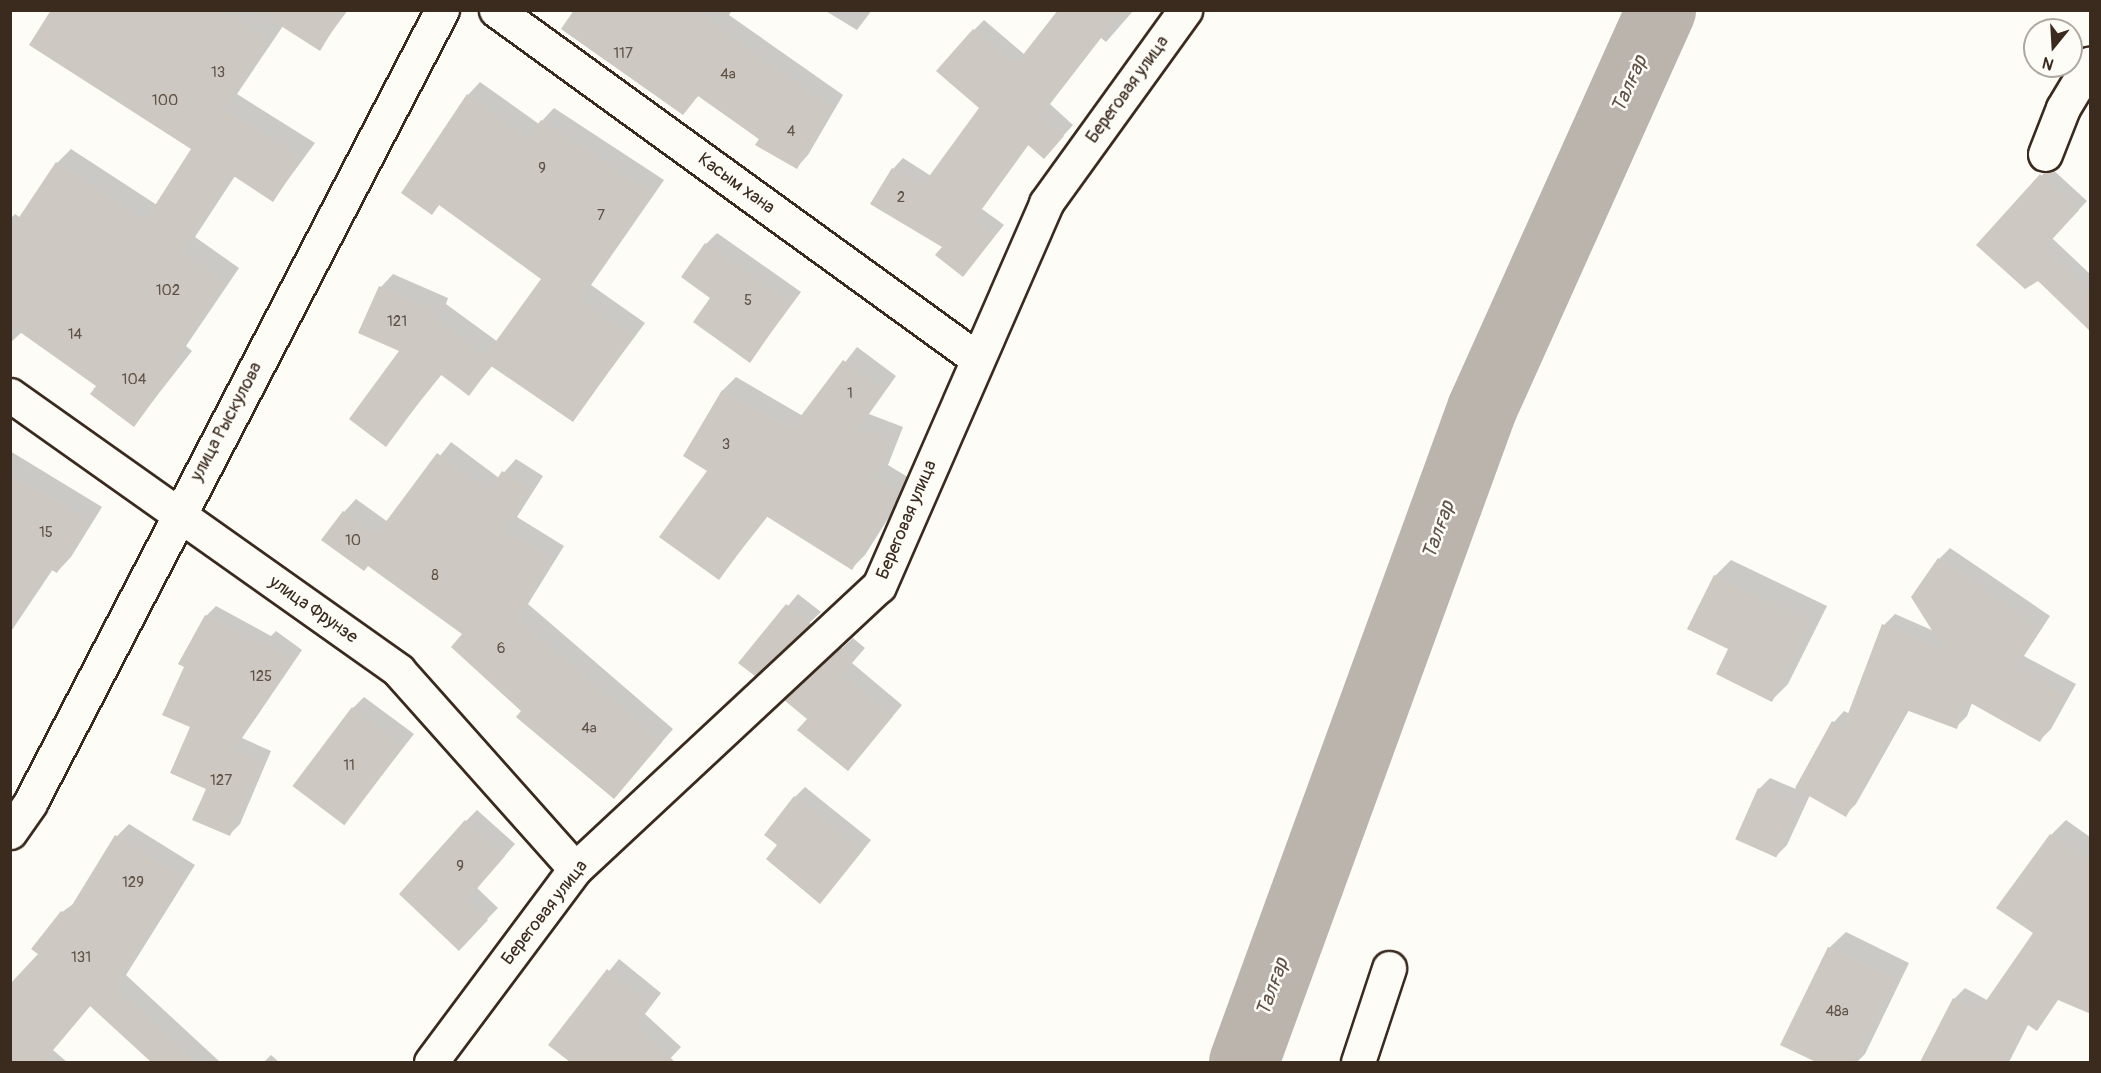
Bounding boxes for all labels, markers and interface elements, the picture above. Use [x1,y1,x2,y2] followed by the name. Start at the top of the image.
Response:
[2023,18,2083,78] north arrow
[1082,32,1174,148] street label: Береговая улица
[613,45,633,63] house number: 117
[1606,52,1652,116] water label: Талғар
[2040,52,2056,74] text: N
[211,64,225,82] house number: 13
[720,66,736,84] house number: 4а
[152,92,178,110] house number: 100
[787,123,795,141] house number: 4
[693,149,779,219] street label: Касым хана
[538,160,546,178] house number: 9
[897,189,905,207] house number: 2
[597,207,605,225] house number: 7
[156,282,180,300] house number: 102
[744,292,752,310] house number: 5
[387,313,407,331] house number: 121
[68,326,82,344] house number: 14
[187,359,267,485] street label: улица Рыскулова
[122,371,146,389] house number: 104
[847,385,853,403] house number: 1
[722,436,730,454] house number: 3
[872,457,942,583] street label: Береговая улица
[1416,498,1460,562] water label: Талғар
[39,524,53,542] house number: 15
[345,532,361,550] house number: 10
[431,567,439,585] house number: 8
[264,571,362,649] street label: улица Фрунзе
[497,640,505,658] house number: 6
[250,668,272,686] house number: 125
[581,720,597,738] house number: 4а
[343,757,355,775] house number: 11
[210,772,232,790] house number: 127
[497,856,593,970] street label: Береговая улица
[456,858,464,876] house number: 9
[122,874,144,892] house number: 129
[71,949,91,967] house number: 131
[1250,955,1294,1019] water label: Талғар
[1825,1003,1849,1021] house number: 48а

